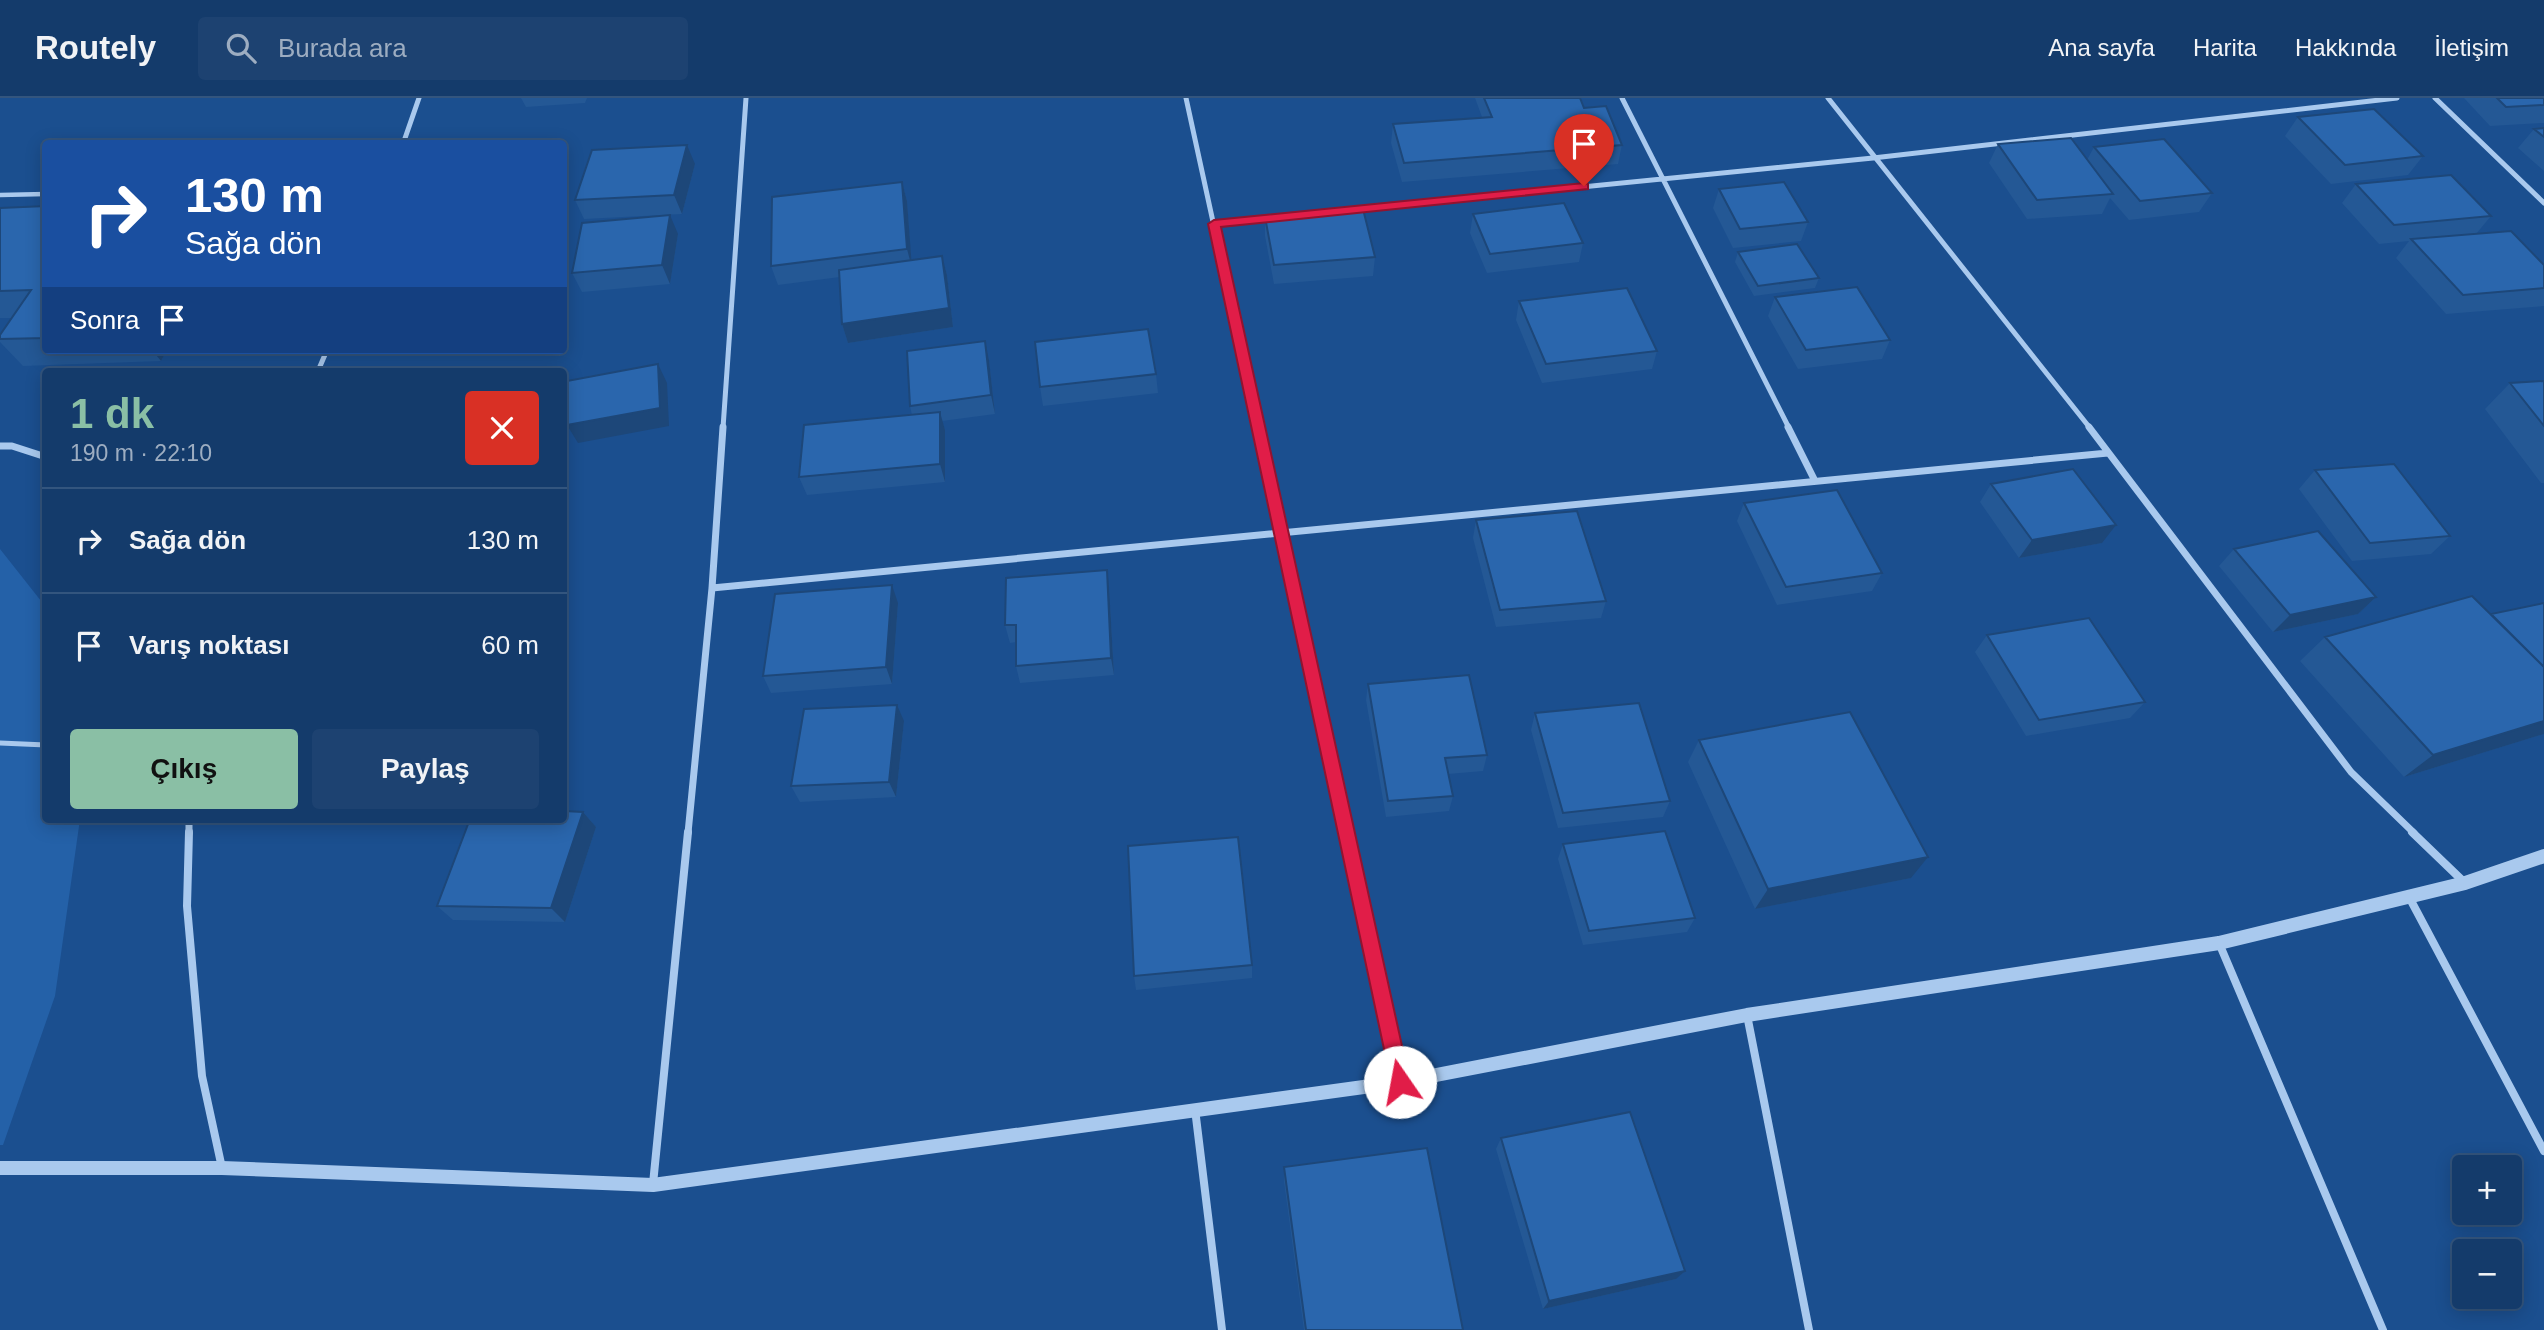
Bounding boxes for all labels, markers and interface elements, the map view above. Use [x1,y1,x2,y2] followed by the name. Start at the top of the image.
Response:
[198,17,688,80] search box
[35,29,156,66] text: Routely
[222,29,260,67] icon: search
[278,33,407,63] text: Burada ara
[2048,34,2155,61] text: Ana sayfa
[2193,34,2257,61] text: Harita
[2295,34,2396,61] text: Hakkında
[2434,34,2509,61] text: İletişim
[1554,114,1614,186] pin
[1565,125,1603,163] icon: arrive
[70,168,161,259] icon: right
[185,168,324,222] text: 130 m
[185,225,322,261] text: Sağa dön
[153,301,191,339] icon: arrive
[70,305,139,335] text: Sonra
[70,390,154,437] text: 1 dk
[465,391,539,465] button: close
[70,440,212,466] text: 190 m · 22:10
[70,522,108,560] icon: right
[129,525,246,555] text: Sağa dön
[467,525,539,555] text: 130 m
[70,627,108,665] icon: arrive
[129,630,289,660] text: Varış noktası
[481,630,539,660] text: 60 m
[70,729,298,809] button: Çıkış
[312,729,539,809] button: Paylaş
[1363,1045,1437,1119] position arrow
[2452,1155,2522,1309] map controls
[2452,1155,2522,1225] button: +
[2452,1239,2522,1309] button: −

